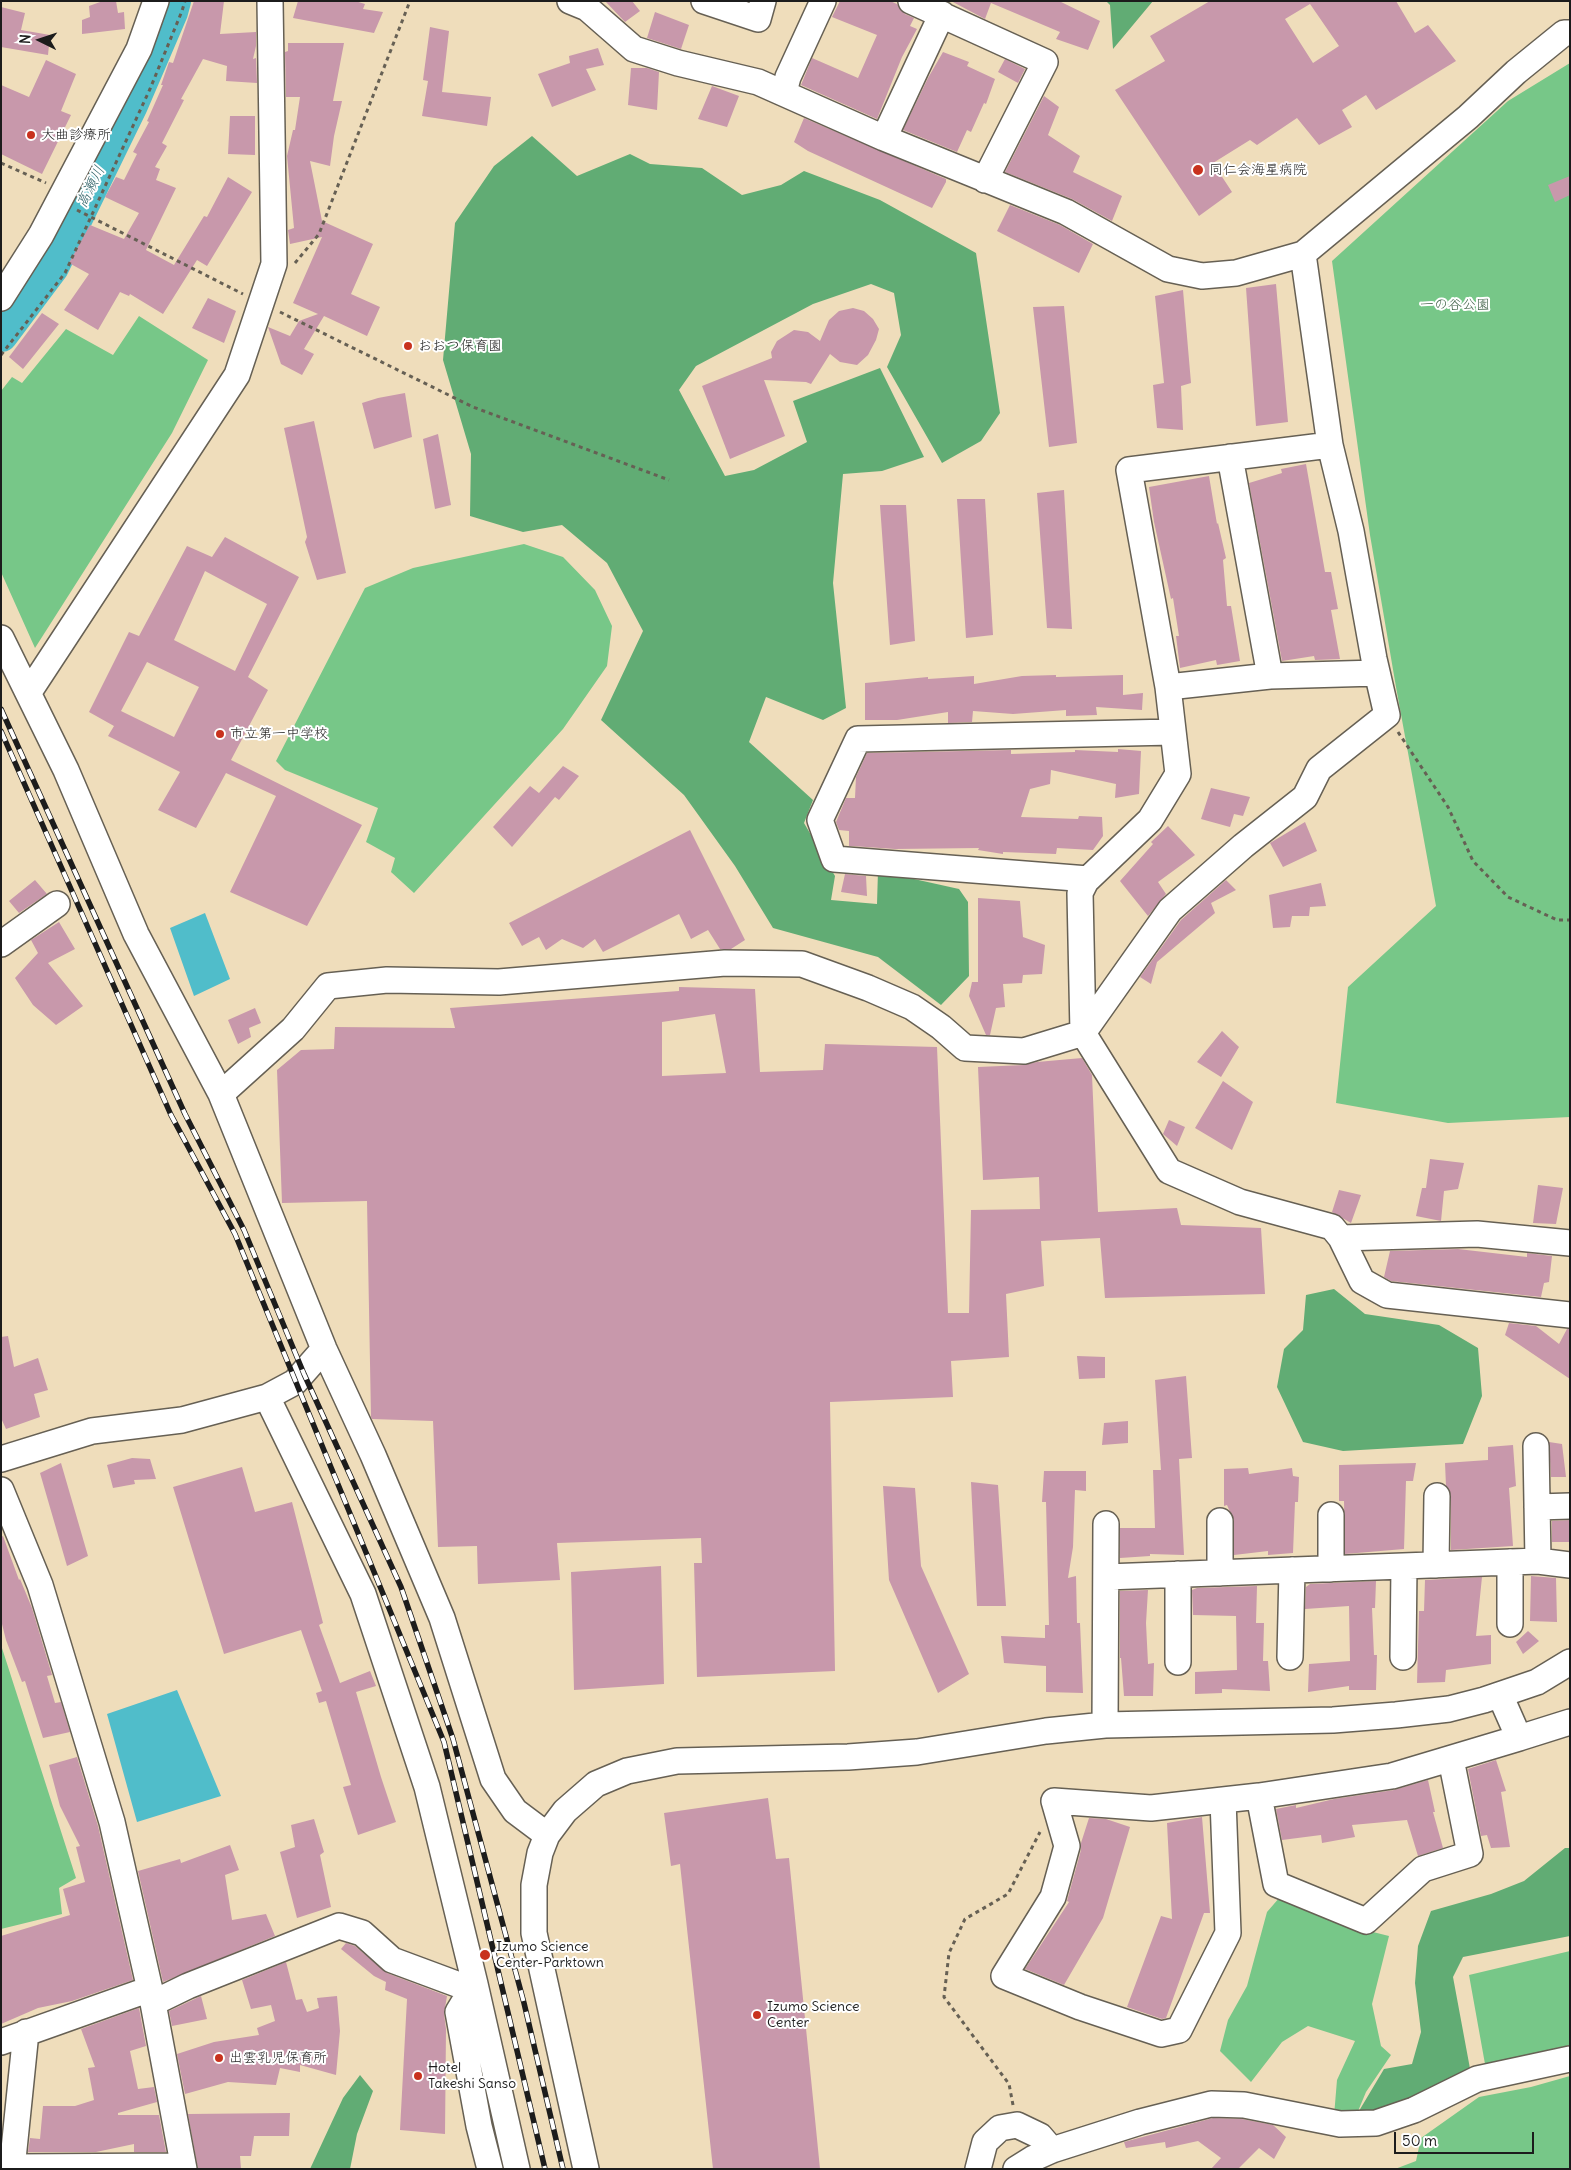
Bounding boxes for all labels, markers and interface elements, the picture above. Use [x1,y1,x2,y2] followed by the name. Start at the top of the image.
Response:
[15,15,65,65] north arrow
[16,33,34,44] text: N
[41,127,111,143] place label: 大曲診療所
[25,129,37,141] marker: 大曲診療所
[1209,162,1307,178] place label: 同仁会海星病院
[73,163,109,211] water label: 高瀬川
[1191,163,1205,177] marker: 同仁会海星病院
[1420,297,1490,313] park label: 一の谷公園
[418,338,502,354] place label: おおつ保育園
[402,340,414,352] marker: おおつ保育園
[230,726,328,742] place label: 市立第一中学校
[214,728,226,740] marker: 市立第一中学校
[496,1939,604,1971] place label: Izumo Science Center-Parktown
[478,1948,492,1962] marker: Izumo Science Center-Parktown
[767,1999,860,2031] place label: Izumo Science Center
[751,2009,763,2021] marker: Izumo Science Center
[229,2050,327,2066] place label: 出雲乳児保育所
[213,2052,225,2064] marker: 出雲乳児保育所
[428,2060,516,2092] place label: Hotel Takeshi Sanso
[412,2070,424,2082] marker: Hotel Takeshi Sanso
[1396,2122,1536,2154] scale bar
[1402,2131,1437,2150] text: 50 m

